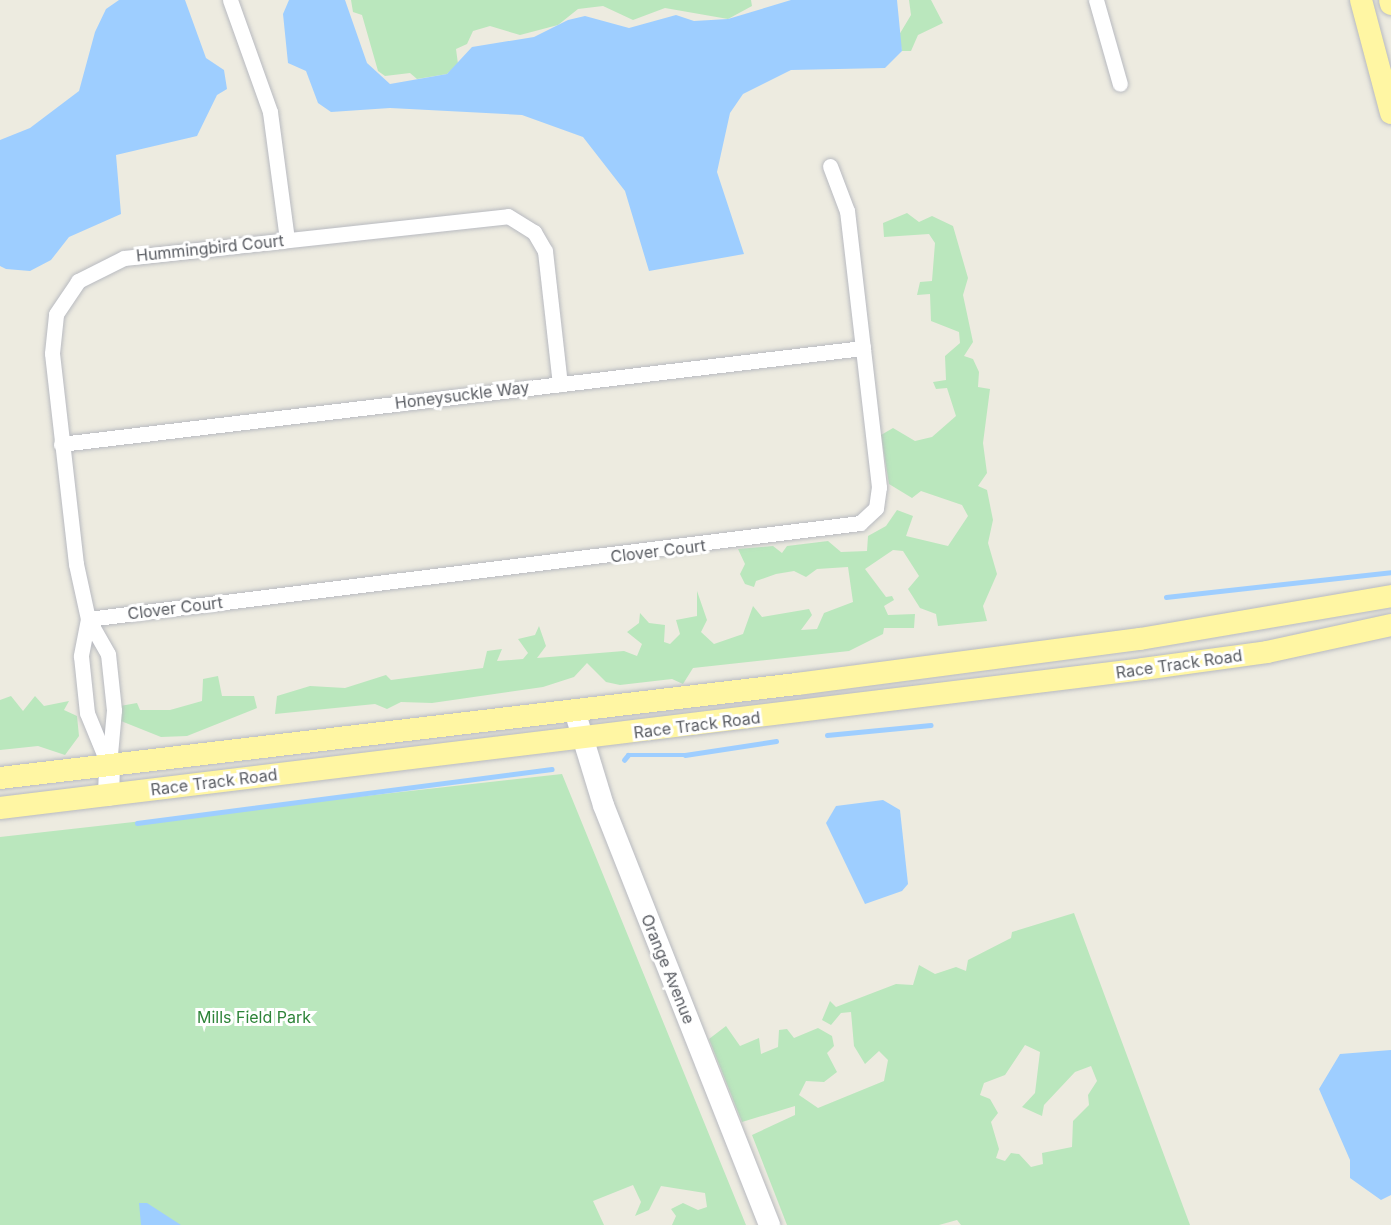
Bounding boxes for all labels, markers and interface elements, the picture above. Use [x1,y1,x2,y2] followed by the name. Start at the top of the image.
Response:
[135,231,285,265] street label: Hummingbird Court
[394,377,530,413] street label: Honeysuckle Way
[609,536,707,566] street label: Clover Court
[126,593,224,623] street label: Clover Court
[1114,646,1244,682] street label: Race Track Road
[632,708,762,742] street label: Race Track Road
[149,765,279,799] street label: Race Track Road
[637,911,699,1027] street label: Orange Avenue
[197,1007,311,1027] park label: Mills Field Park

